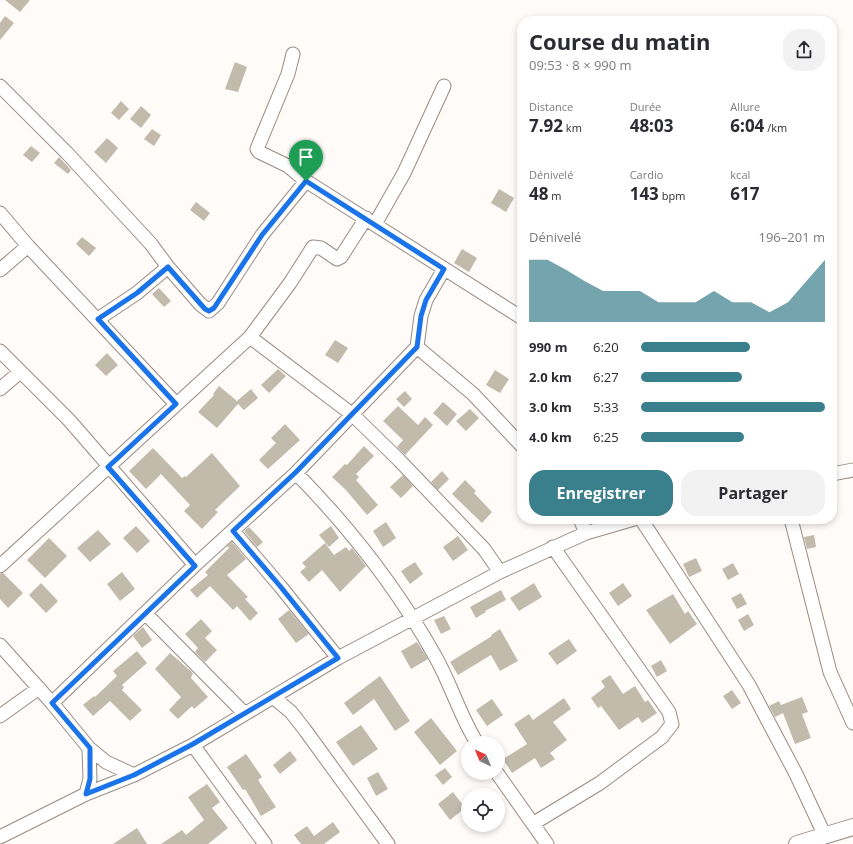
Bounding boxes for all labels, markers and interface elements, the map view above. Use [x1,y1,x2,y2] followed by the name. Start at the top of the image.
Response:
[529,26,710,56] text: Course du matin
[783,29,825,71] button: share
[529,56,632,74] text: 09:53 · 8 × 990 m
[529,99,573,114] text: Distance
[630,99,661,114] text: Durée
[730,99,760,114] text: Allure
[529,114,563,137] text: 7.92
[630,114,673,137] text: 48:03
[730,114,764,137] text: 6:04
[563,120,582,135] text: km
[764,120,787,135] text: /km
[289,140,323,181] pin
[295,146,317,168] icon: arrive
[529,167,573,182] text: Dénivelé
[630,167,663,182] text: Cardio
[730,167,750,182] text: kcal
[529,182,548,205] text: 48
[630,182,659,205] text: 143
[730,182,760,205] text: 617
[548,188,562,203] text: m
[659,188,685,203] text: bpm
[529,228,581,246] text: Dénivelé
[758,228,825,246] text: 196–201 m
[529,338,567,356] text: 990 m
[593,338,619,356] text: 6:20
[529,368,572,386] text: 2.0 km
[593,368,619,386] text: 6:27
[529,398,572,416] text: 3.0 km
[593,398,619,416] text: 5:33
[529,428,572,446] text: 4.0 km
[593,428,619,446] text: 6:25
[529,470,673,516] button: Enregistrer
[681,470,825,516] button: Partager
[461,736,505,780] north arrow
[461,736,505,832] map controls
[461,788,505,832] button: locate

